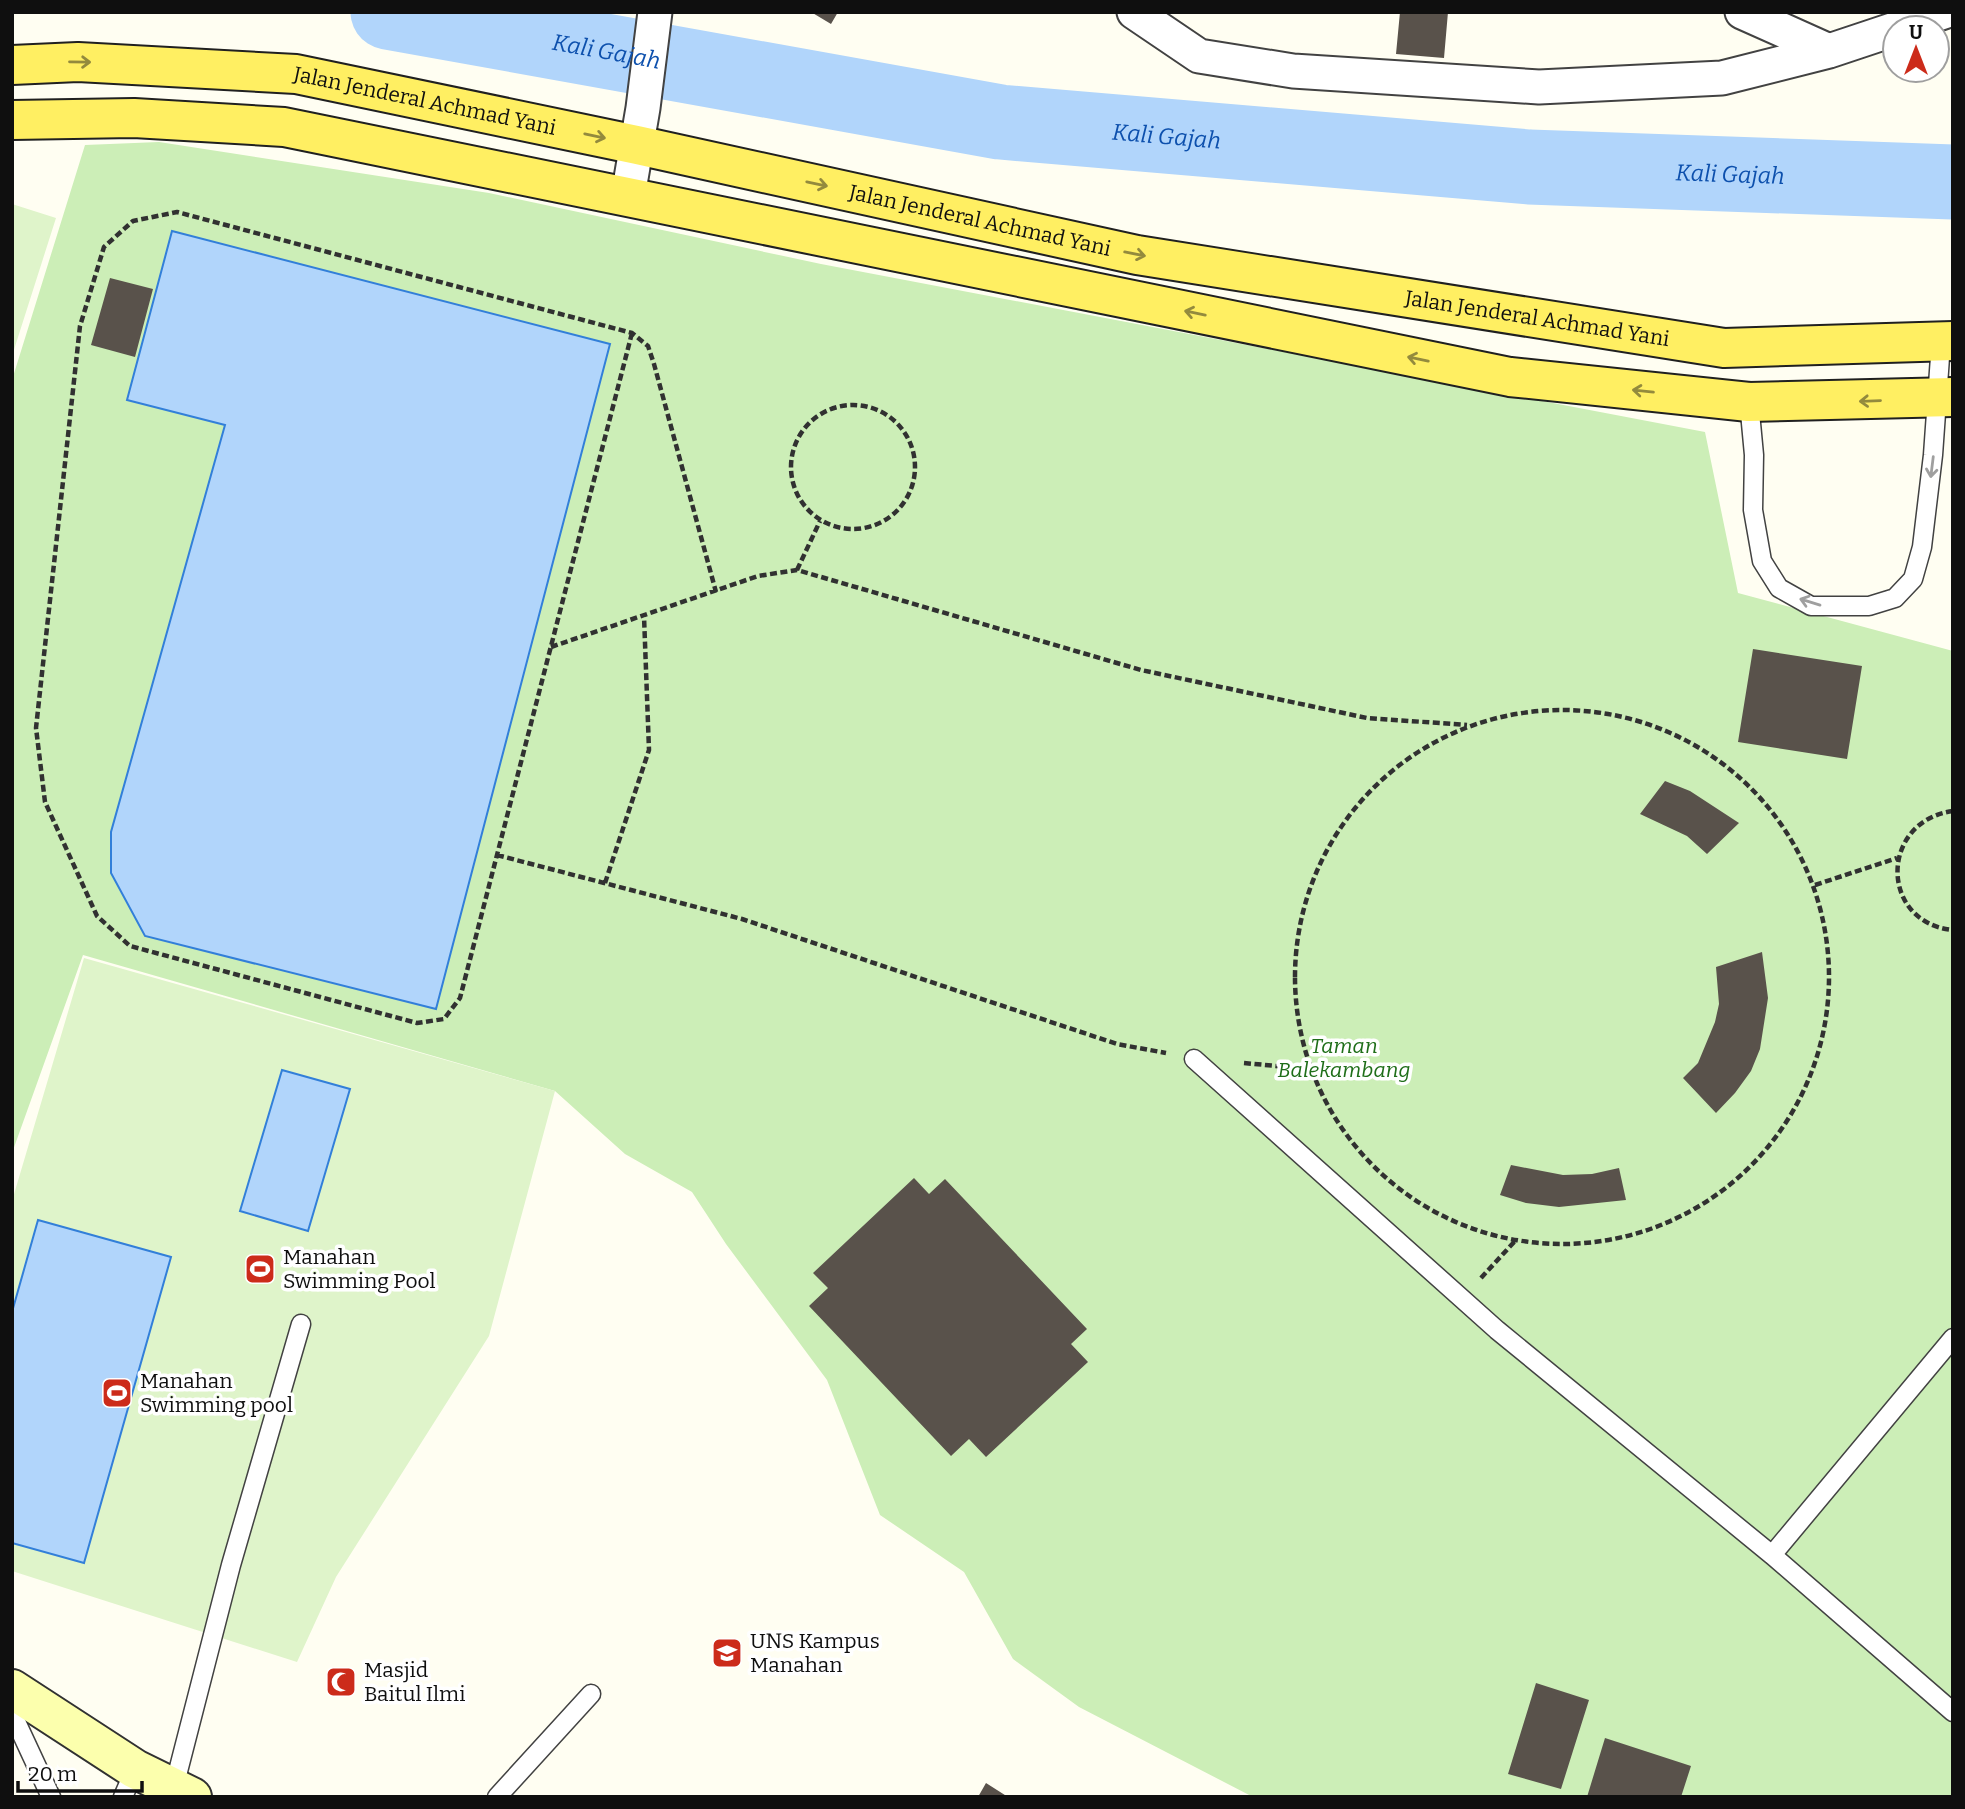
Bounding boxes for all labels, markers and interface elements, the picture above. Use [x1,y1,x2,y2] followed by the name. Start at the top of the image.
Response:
[1881,14,1951,84] north arrow
[1909,21,1923,44] text: U
[550,28,663,75] water label: Kali Gajah
[69,56,92,69] one-way arrow
[290,61,558,141] street label: Jalan Jenderal Achmad Yani
[1111,118,1222,155] water label: Kali Gajah
[583,129,606,143] one-way arrow
[1675,158,1785,190] water label: Kali Gajah
[806,179,828,192] one-way arrow
[846,179,1113,262] street label: Jalan Jenderal Achmad Yani
[1123,248,1146,261] one-way arrow
[1402,285,1671,352] street label: Jalan Jenderal Achmad Yani
[1184,305,1207,319] one-way arrow
[1407,351,1430,365] one-way arrow
[1632,384,1655,397] one-way arrow
[1859,394,1882,408] one-way arrow
[1926,455,1939,478] one-way arrow
[1799,595,1821,608] one-way arrow
[1278,1033,1410,1083] park label: Taman Balekambang
[283,1244,436,1294] place label: Manahan Swimming Pool
[243,1252,277,1286] sports icon: Manahan Swimming Pool
[140,1368,293,1418] place label: Manahan Swimming pool
[100,1376,134,1410] sports icon: Manahan Swimming pool
[750,1628,880,1678] place label: UNS Kampus Manahan
[710,1636,744,1670] school or university icon: UNS Kampus Manahan
[364,1657,465,1707] place label: Masjid Baitul Ilmi
[324,1665,358,1699] mosque icon: Masjid Baitul Ilmi
[18,1750,142,1794] scale bar
[28,1761,77,1787] text: 20 m

